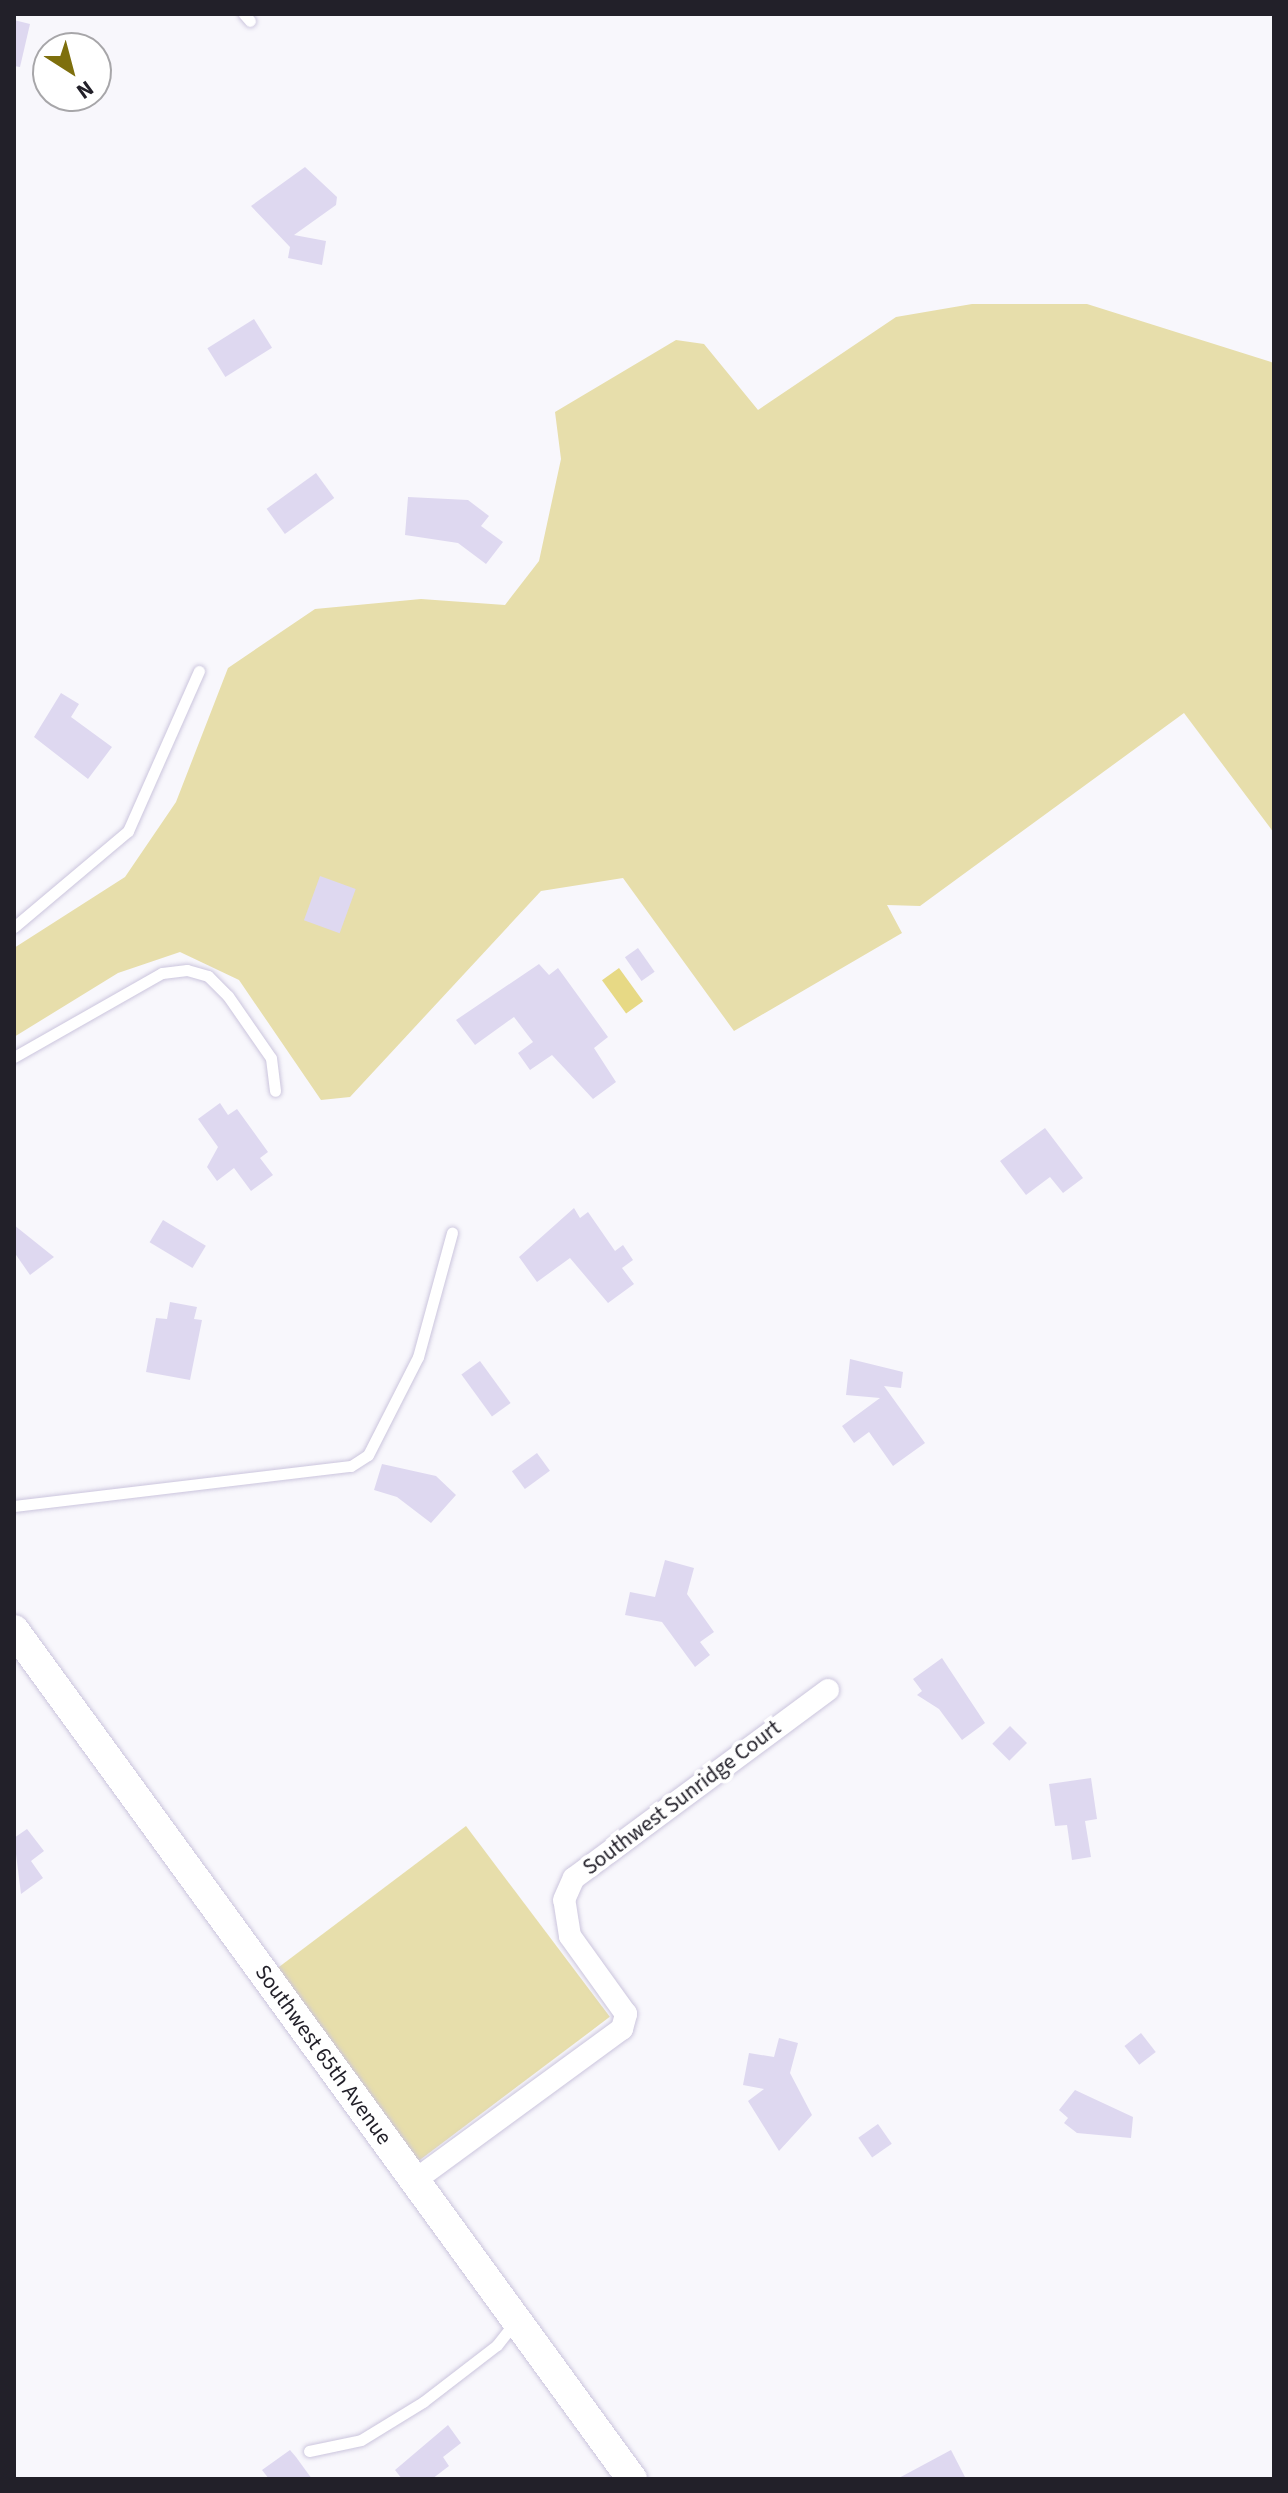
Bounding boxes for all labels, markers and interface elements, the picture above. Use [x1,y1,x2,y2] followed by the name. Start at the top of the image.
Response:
[32,32,112,112] north arrow
[70,73,100,107] text: N
[578,1715,786,1881] street label: Southwest Sunridge Court
[249,1960,397,2150] street label: Southwest 65th Avenue

